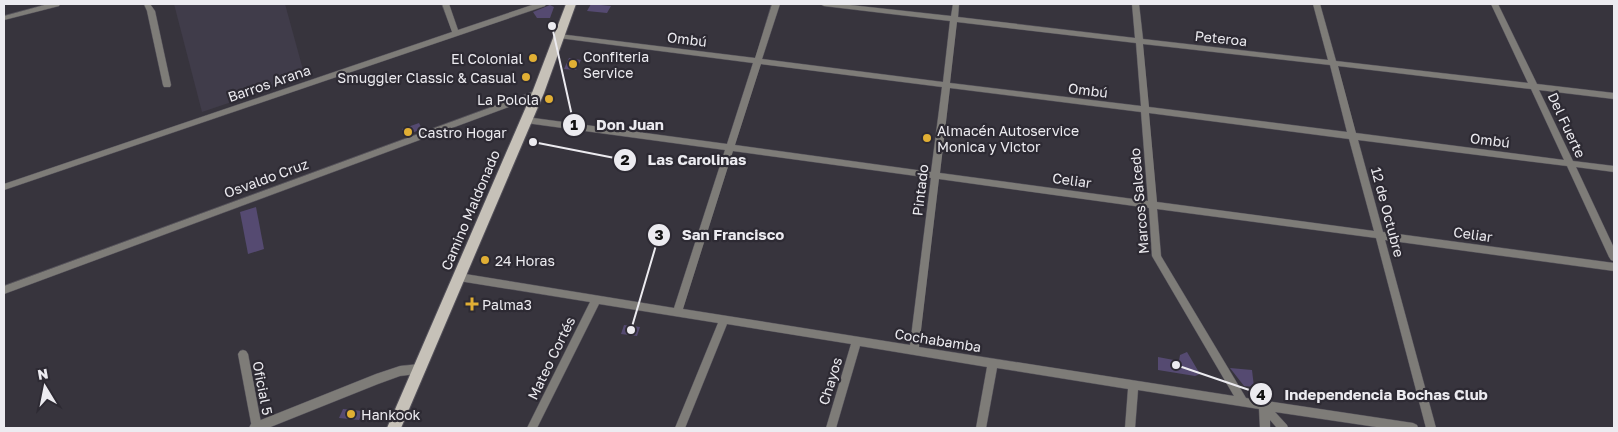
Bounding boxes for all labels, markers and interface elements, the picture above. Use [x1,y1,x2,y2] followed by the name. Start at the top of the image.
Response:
[1194,27,1248,49] street label: Peteroa
[666,28,708,50] street label: Ombú
[583,48,649,81] place label: Confiteria Service
[451,50,523,67] place label: El Colonial
[527,52,539,64] marker: El Colonial
[567,58,579,70] marker: Confiteria Service
[225,61,313,105] street label: Barros Arana
[337,69,516,86] place label: Smuggler Classic & Casual
[520,71,532,83] marker: Smuggler Classic & Casual
[1067,79,1109,101] street label: Ombú
[1544,90,1590,160] street label: Del Fuerte
[477,91,539,108] place label: La Polola
[543,93,555,105] marker: La Polola
[561,110,674,140] callout: Don Juan
[570,115,578,133] text: 1
[596,115,664,133] text: Don Juan
[937,122,1079,155] place label: Almacén Autoservice Monica y Victor
[418,124,507,141] place label: Castro Hogar
[402,126,414,138] marker: Castro Hogar
[1469,129,1511,151] street label: Ombú
[921,132,933,144] marker: Almacén Autoservice Monica y Victor
[613,145,757,175] callout: Las Carolinas
[437,147,503,273] street label: Camino Maldonado
[1126,147,1152,255] street label: Marcos Salcedo
[620,150,630,168] text: 2
[648,150,746,168] text: Las Carolinas
[221,155,311,201] street label: Osvaldo Cruz
[908,163,932,217] street label: Pintado
[1368,165,1408,259] street label: 12 de Octubre
[1051,169,1093,191] street label: Celiar
[646,220,794,250] callout: San Francisco
[1452,223,1494,245] street label: Celiar
[654,225,664,243] text: 3
[682,225,784,243] text: San Francisco
[495,252,555,269] place label: 24 Horas
[479,254,491,266] marker: 24 Horas
[482,296,532,313] place label: Palma3
[466,298,478,310] marker: Palma3
[524,314,578,402] street label: Mateo Cortés
[893,325,983,355] street label: Cochabamba
[815,355,845,407] street label: Chayos
[249,360,277,416] street label: Oficial 5
[20,362,70,412] north arrow
[36,364,49,383] text: N
[1249,379,1497,409] callout: Independencia Bochas Club
[1256,385,1266,403] text: 4
[1284,385,1488,403] text: Independencia Bochas Club
[361,406,421,423] place label: Hankook
[345,408,357,420] marker: Hankook

